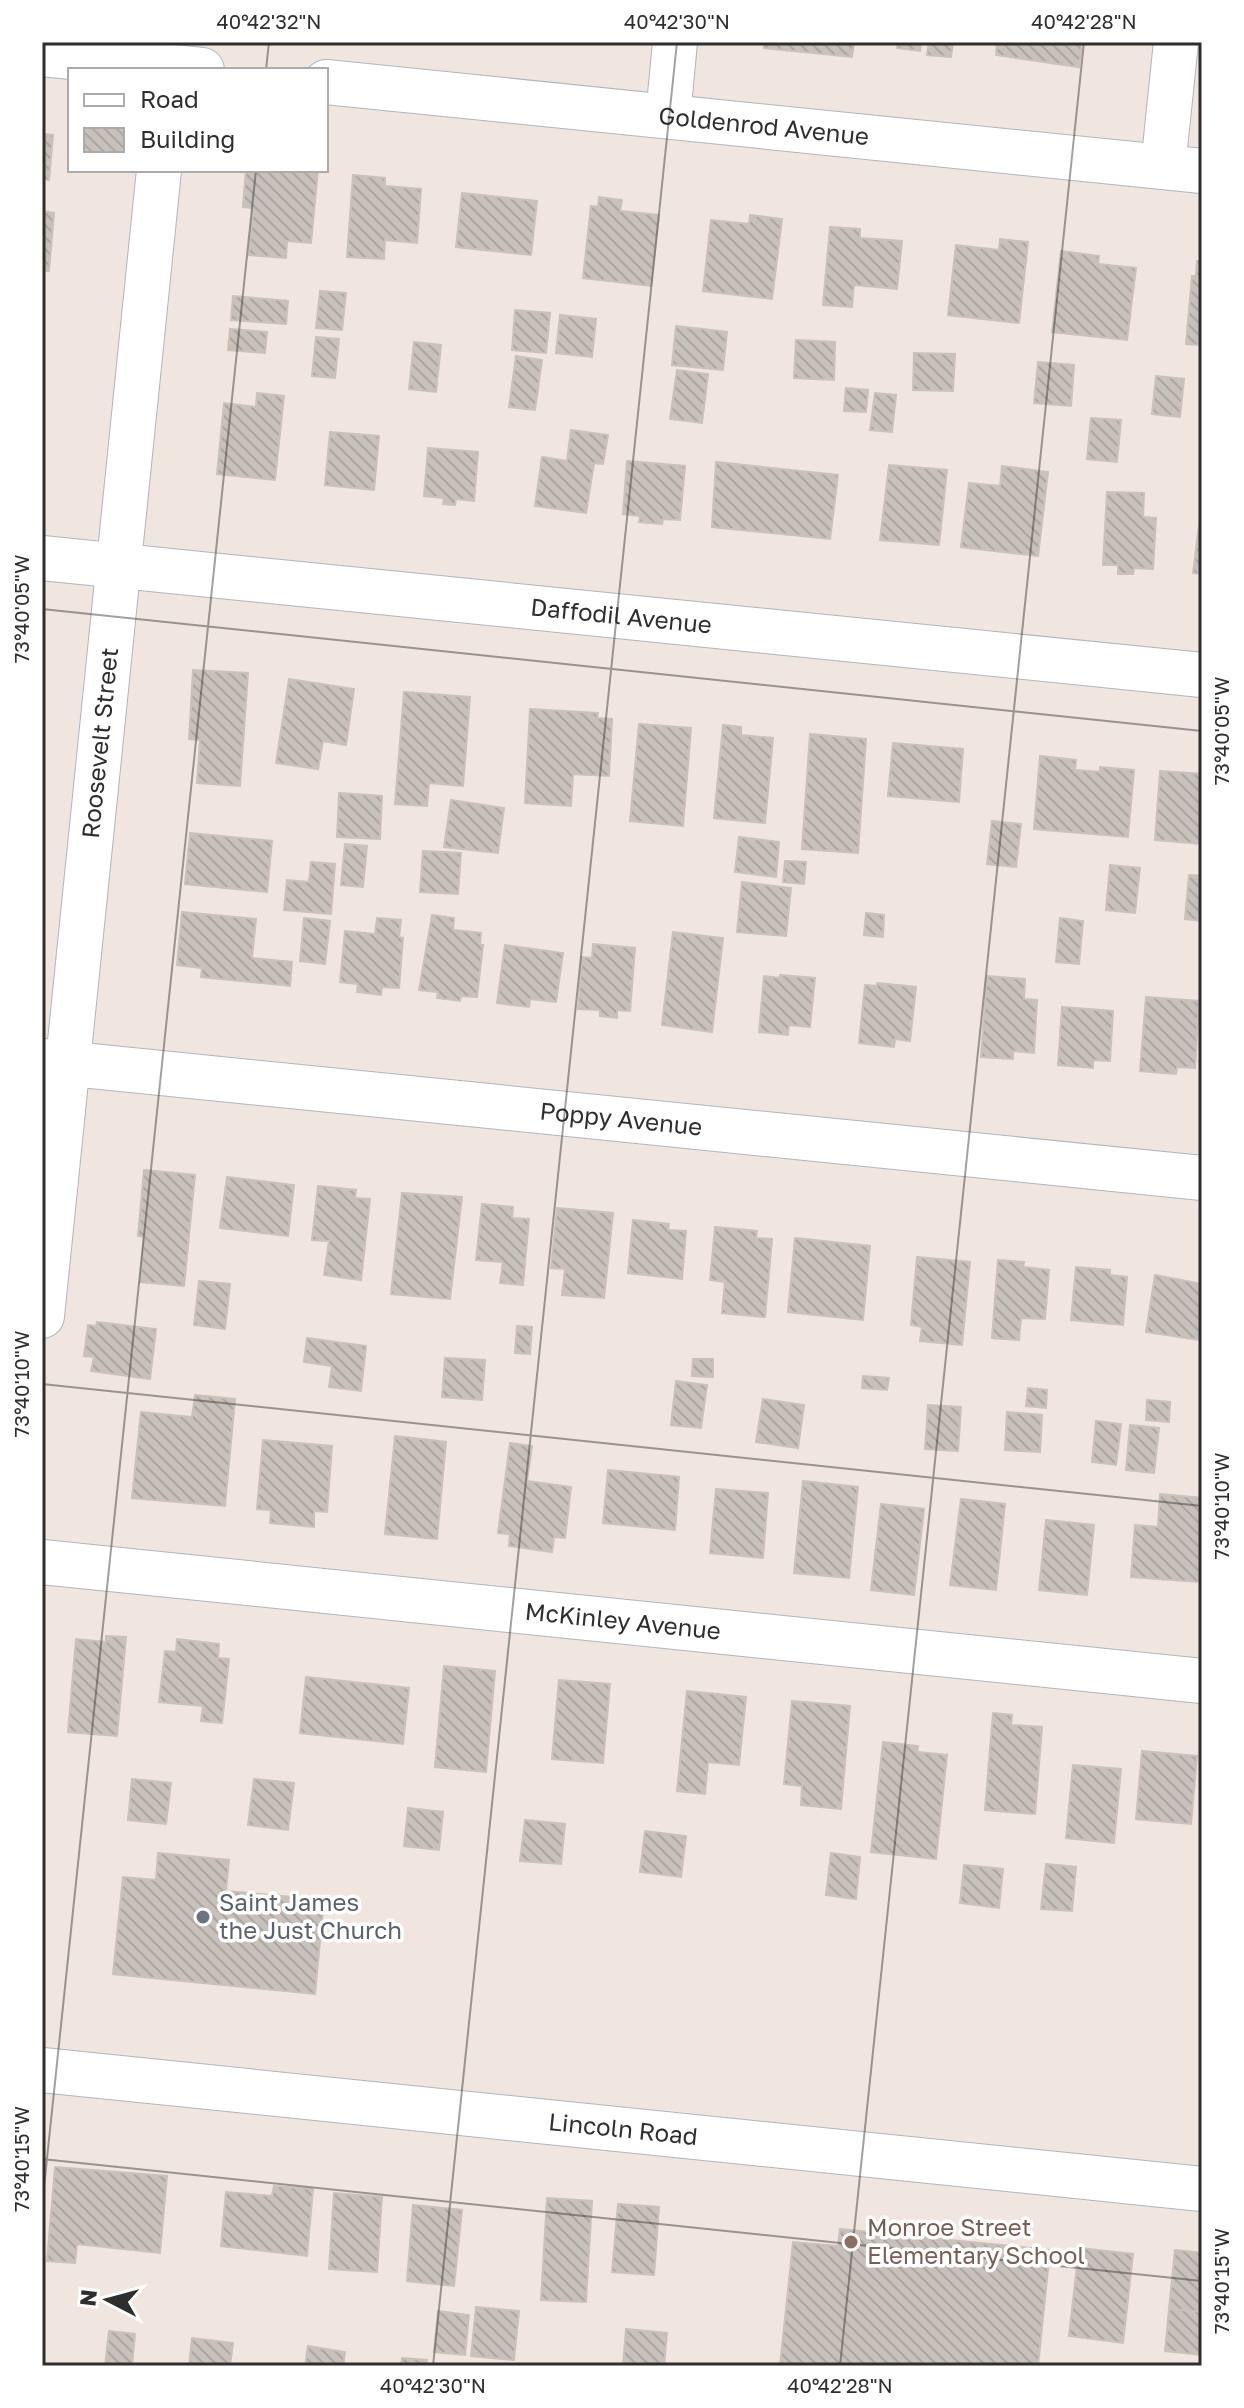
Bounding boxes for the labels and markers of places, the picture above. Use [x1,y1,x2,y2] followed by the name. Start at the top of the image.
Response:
[219,1887,402,1944] place label: Saint James the Just Church
[194,1908,212,1926] marker: Saint James the Just Church
[867,2212,1085,2269] place label: Monroe Street Elementary School
[842,2233,860,2251] marker: Monroe Street Elementary School

